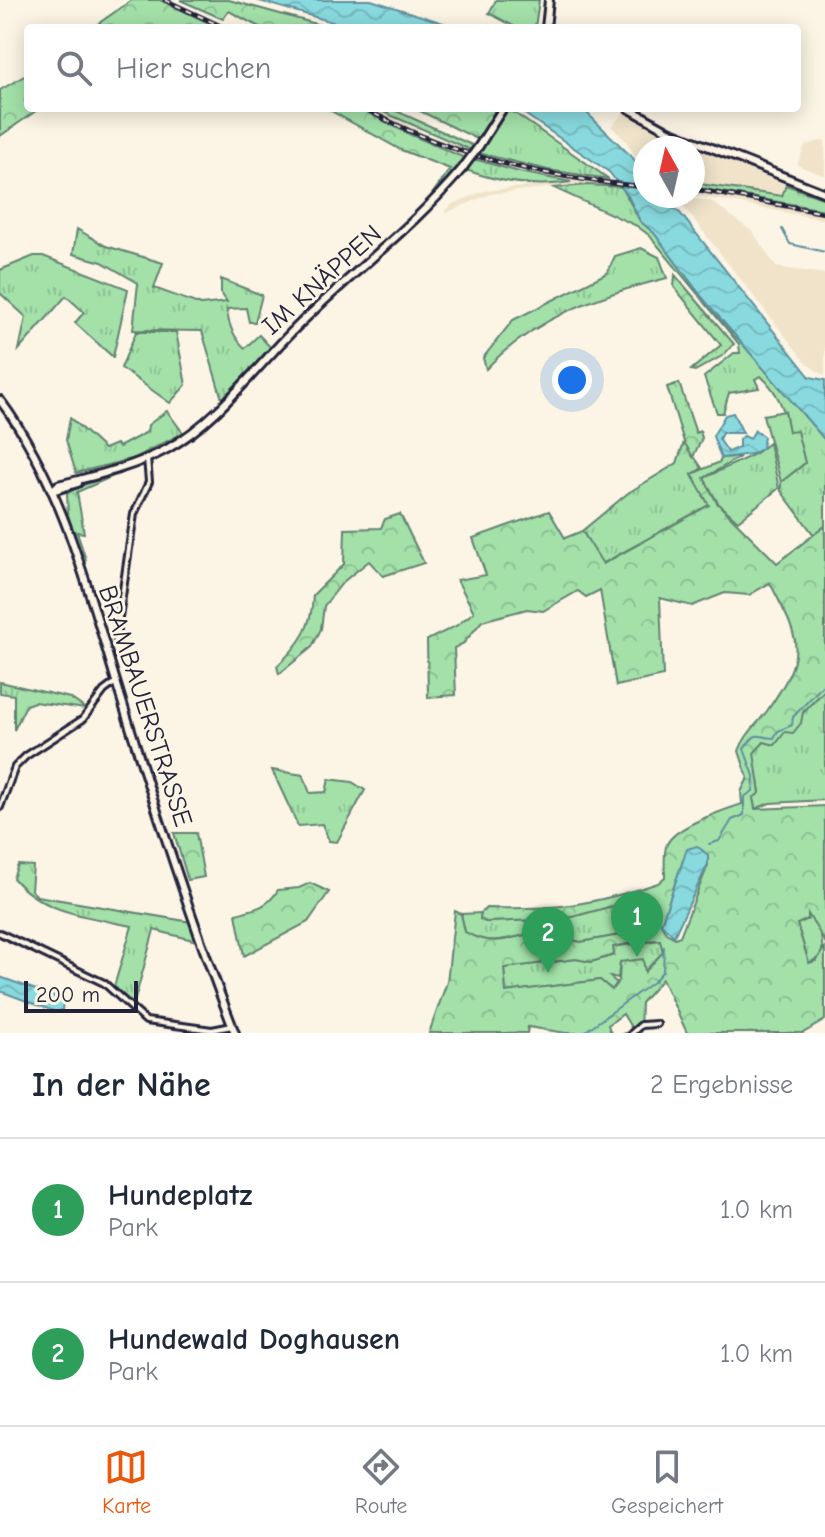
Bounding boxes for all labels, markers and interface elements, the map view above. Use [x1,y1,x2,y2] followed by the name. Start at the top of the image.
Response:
[24,24,801,112] search box
[52,46,96,90] icon: search
[116,51,271,86] text: Hier suchen
[633,136,705,208] north arrow
[256,219,388,341] street label: IM KNÄPPEN
[552,360,592,400] your location
[92,582,198,830] street label: BRAMBAUERSTRASSE
[611,891,663,957] pin: 1
[522,907,574,973] pin: 2
[24,977,138,1013] scale bar
[36,982,100,1008] text: 200 m
[32,1065,211,1105] text: In der Nähe
[650,1070,793,1100] text: 2 Ergebnisse
[108,1178,252,1213] text: Hundeplatz
[53,1195,63,1225] text: 1
[720,1195,793,1225] text: 1.0 km
[108,1213,158,1243] text: Park
[108,1322,400,1357] text: Hundewald Doghausen
[52,1339,64,1369] text: 2
[720,1339,793,1369] text: 1.0 km
[108,1357,158,1387] text: Park
[102,1445,151,1519] tab: Karte
[355,1445,407,1519] tab: Route
[611,1445,723,1519] tab: Gespeichert

